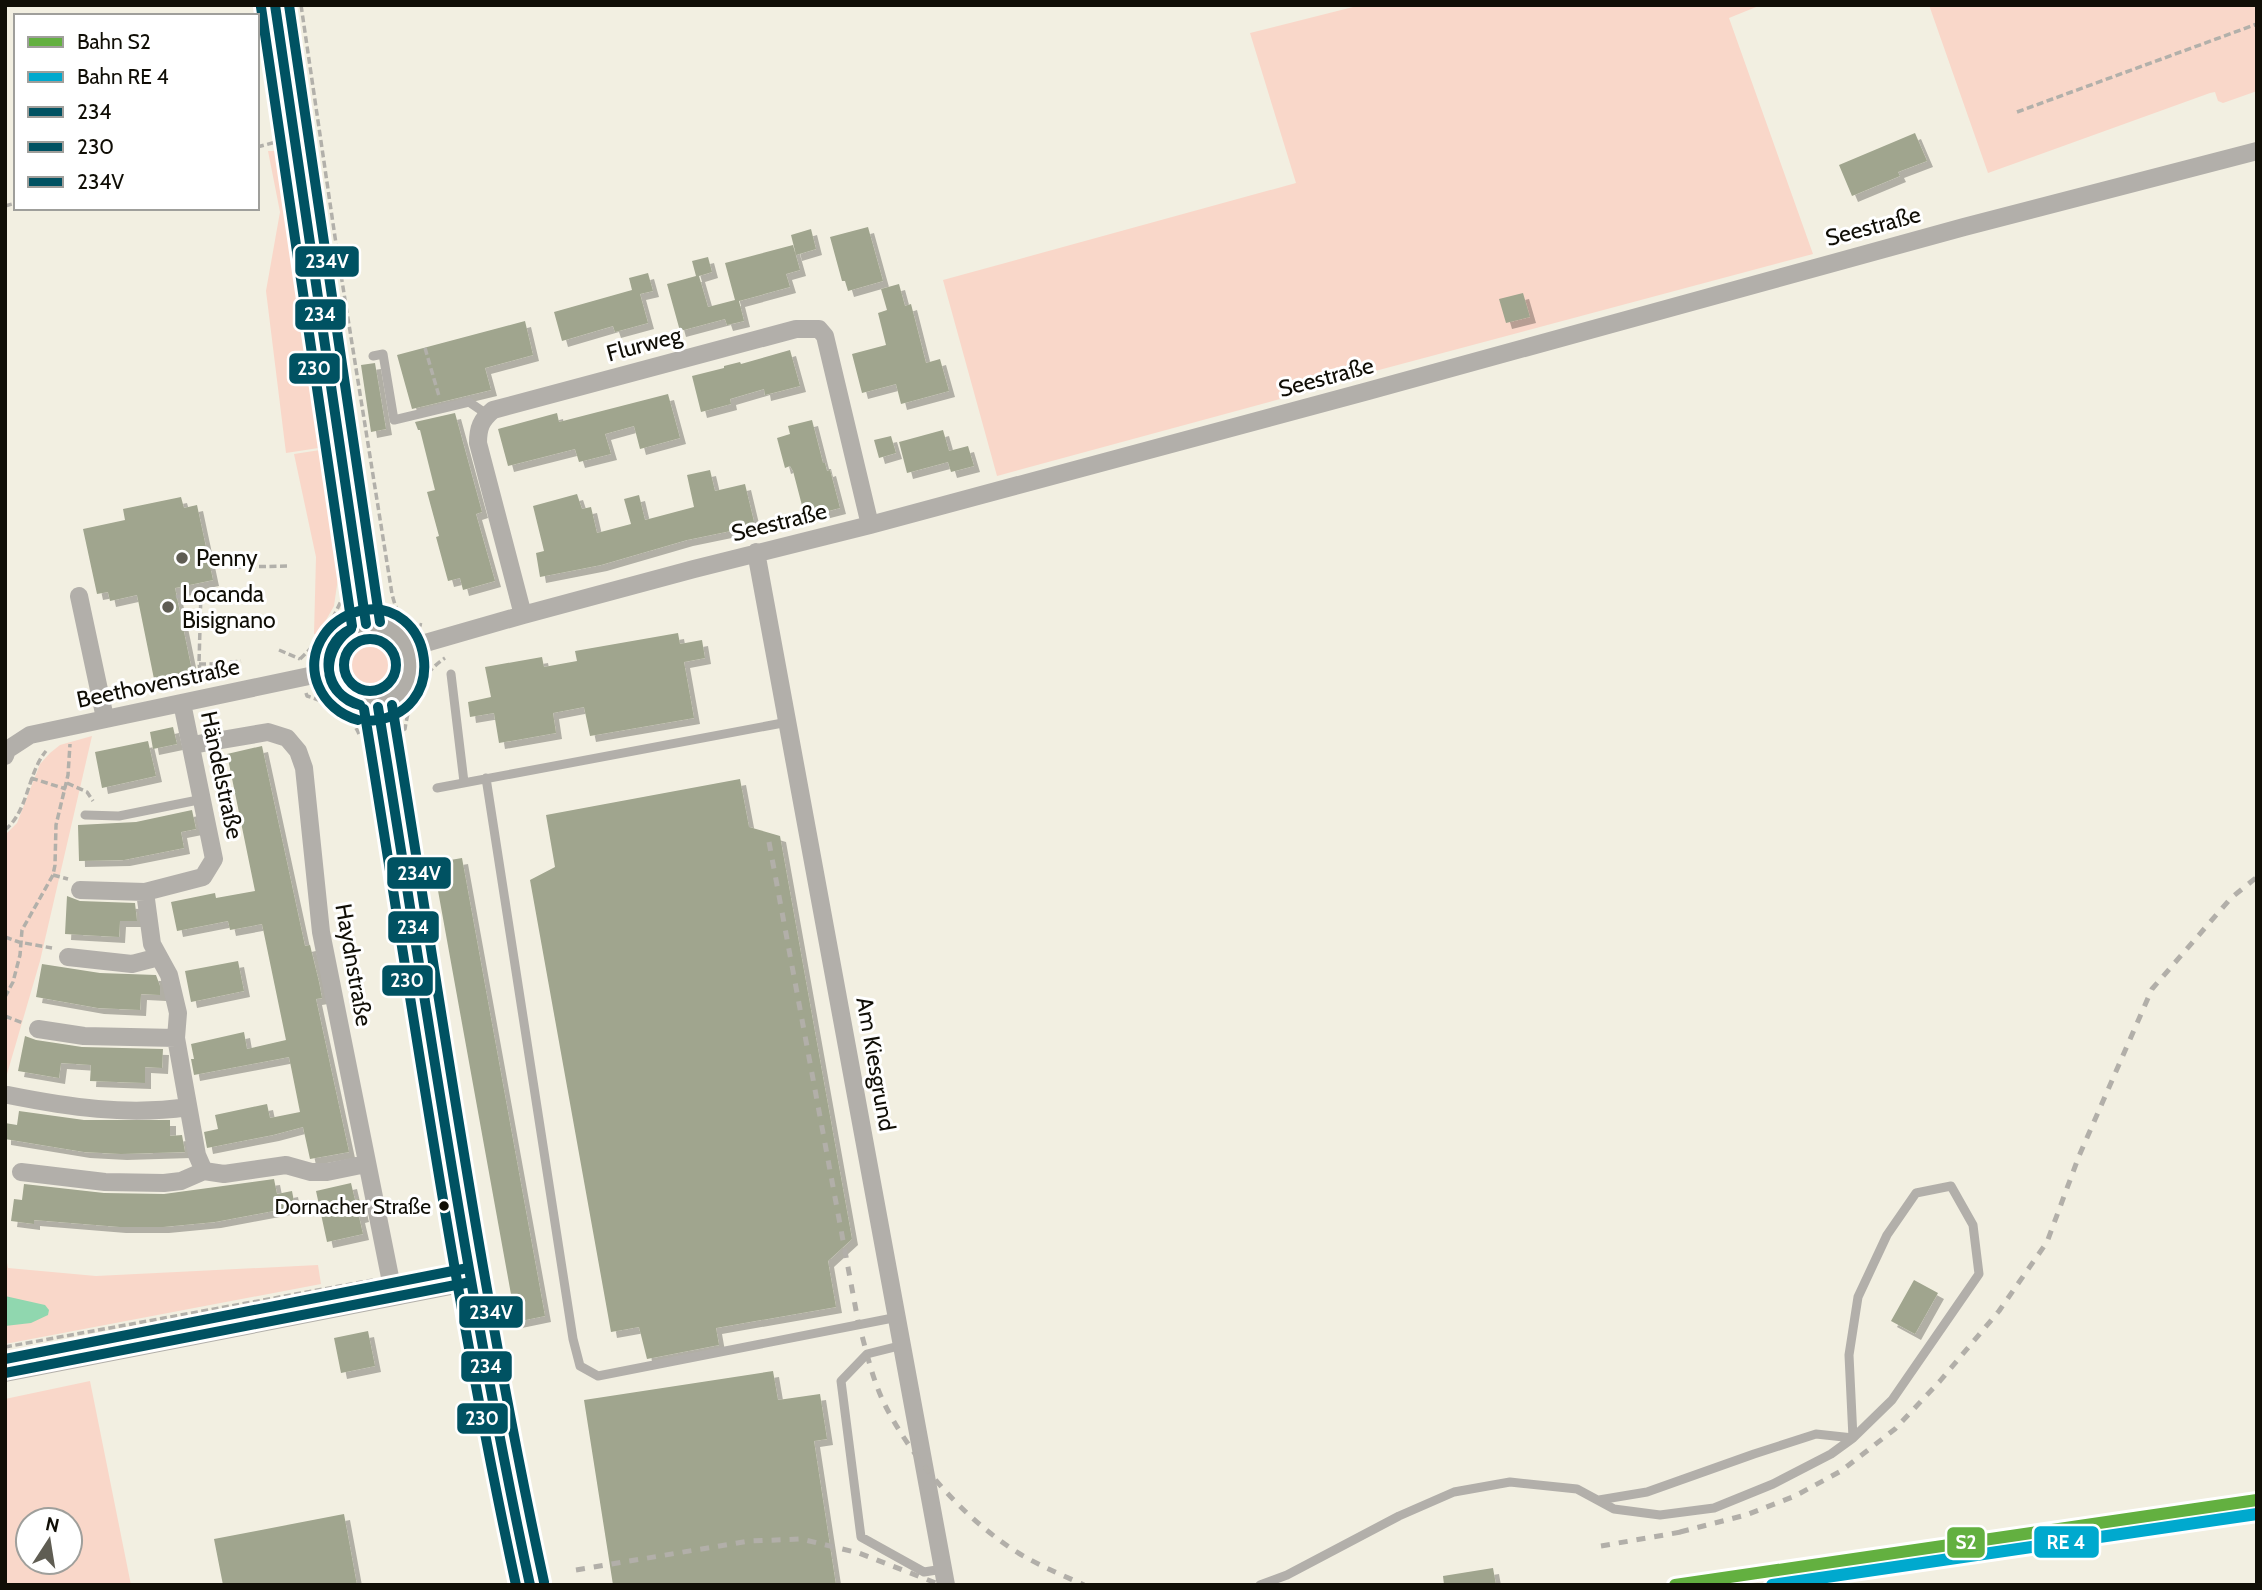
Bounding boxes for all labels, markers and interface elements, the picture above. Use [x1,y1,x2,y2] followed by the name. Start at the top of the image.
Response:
[14,14,259,210] legend
[77,29,151,54] text: Bahn S2
[77,64,169,89] text: Bahn RE 4
[77,99,112,124] text: 234
[77,134,114,159] text: 230
[77,169,124,194] text: 234V
[1822,200,1924,252] street label: Seestraße
[294,245,360,278] line badge: 234V
[305,250,349,273] text: 234V
[294,298,347,331] line badge: 234
[304,303,336,326] text: 234
[603,320,685,367] street label: Flurweg
[1275,351,1377,403] street label: Seestraße
[288,352,341,385] line badge: 230
[297,357,331,380] text: 230
[728,497,830,547] street label: Seestraße
[196,544,258,572] place label: Penny
[174,550,190,566] marker: Penny
[182,580,276,634] place label: Locanda Bisignano
[160,599,176,615] marker: Locanda Bisignano
[74,652,242,714] street label: Beethovenstraße
[195,708,249,842] street label: Händelstraße
[386,856,452,890] line badge: 234V
[397,862,441,885] text: 234V
[329,902,379,1029] street label: Haydnstraße
[387,910,440,944] line badge: 234
[397,916,429,939] text: 234
[381,964,434,997] line badge: 230
[390,969,424,992] text: 230
[850,995,902,1133] street label: Am Kiesgrund
[274,1194,431,1219] place label: Dornacher Straße
[437,1199,451,1213] marker: Dornacher Straße
[458,1295,524,1329] line badge: 234V
[469,1301,513,1324] text: 234V
[460,1350,513,1383] line badge: 234
[470,1355,502,1378] text: 234
[456,1402,509,1435] line badge: 230
[465,1407,499,1430] text: 230
[14,1506,84,1576] north arrow
[43,1512,61,1538] text: N
[2033,1525,2100,1559] line badge: RE 4
[1946,1526,1986,1559] line badge: S2
[1955,1531,1977,1554] text: S2
[2047,1531,2085,1554] text: RE 4

